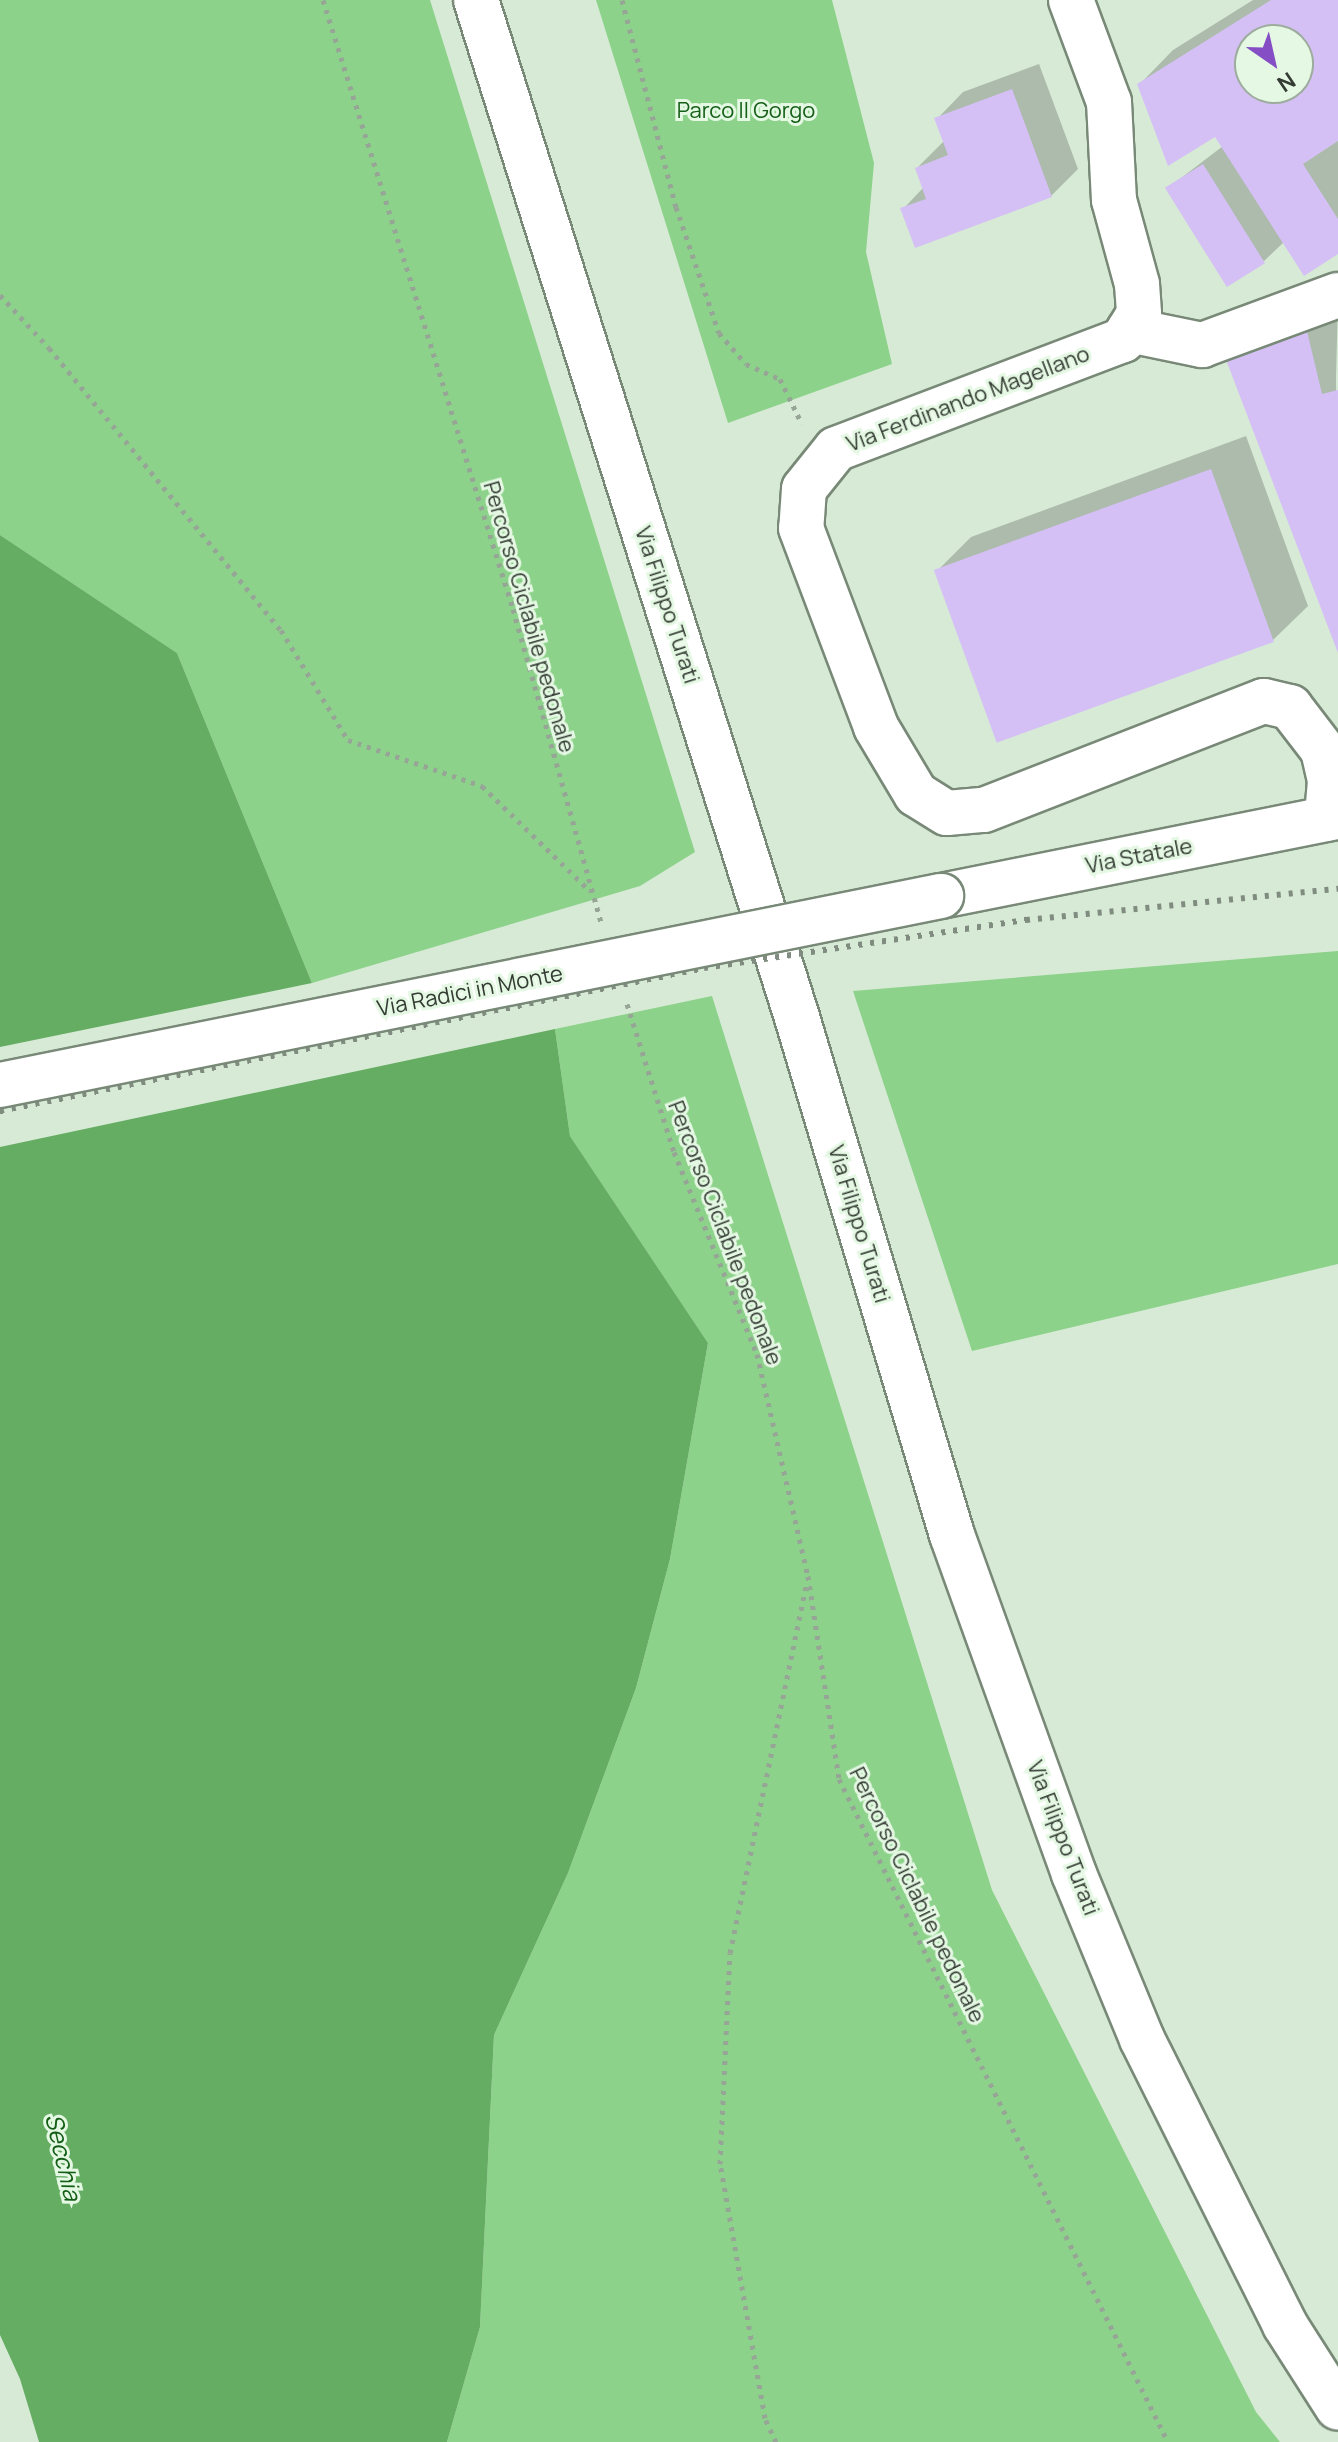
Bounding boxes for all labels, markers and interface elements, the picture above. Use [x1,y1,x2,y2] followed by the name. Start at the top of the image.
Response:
[1234,24,1314,104] north arrow
[1271,65,1301,99] text: N
[677,98,815,124] park label: Parco Il Gorgo
[843,340,1093,458] street label: Via Ferdinando Magellano
[478,478,580,756] street label: Percorso Ciclabile pedonale
[629,523,705,687] street label: Via Filippo Turati
[1083,833,1195,879] street label: Via Statale
[375,960,565,1022] street label: Via Radici in Monte
[662,1097,788,1369] street label: Percorso Ciclabile pedonale
[823,1142,895,1306] street label: Via Filippo Turati
[1021,1757,1105,1919] street label: Via Filippo Turati
[844,1763,990,2027] street label: Percorso Ciclabile pedonale
[40,2111,88,2203] water label: Secchia

